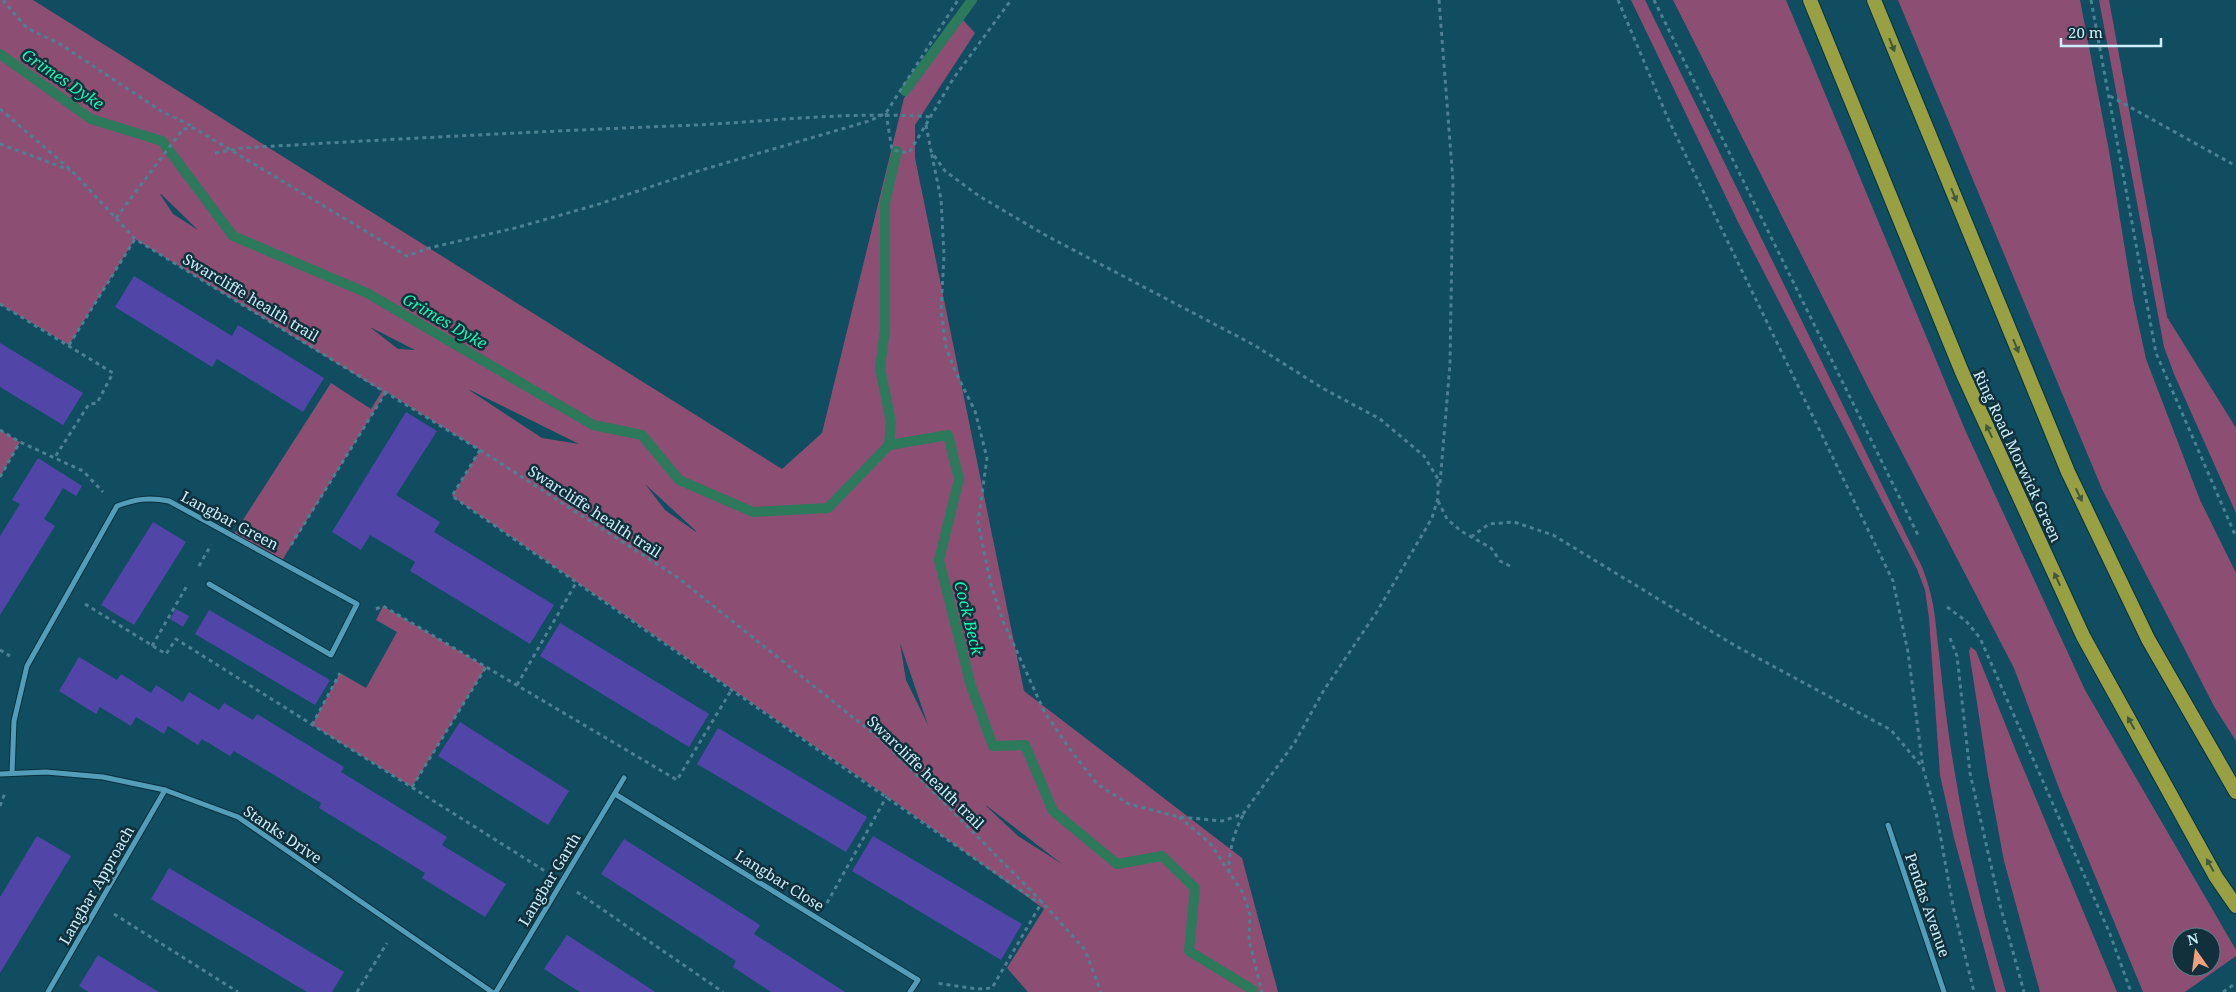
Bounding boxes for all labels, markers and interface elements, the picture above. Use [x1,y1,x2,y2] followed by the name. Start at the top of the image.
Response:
[2061,15,2161,47] scale bar
[2068,22,2103,42] text: 20 m
[1889,38,1897,52] one-way arrow
[18,44,108,115] water label: Grimes Dyke
[1951,188,1958,203] one-way arrow
[179,248,323,346] street label: Swarcliffe health trail
[399,288,491,354] water label: Grimes Dyke
[2012,339,2020,353] one-way arrow
[1969,367,2067,545] street label: Ring Road Morwick Green
[1984,424,1992,438] one-way arrow
[525,460,666,562] street label: Swarcliffe health trail
[178,486,283,554] street label: Langbar Green
[2075,488,2083,502] one-way arrow
[2053,572,2061,586] one-way arrow
[949,579,989,658] water label: Cock Beck
[863,711,989,833] street label: Swarcliffe health trail
[2127,716,2136,730] one-way arrow
[240,800,326,868] street label: Stanks Drive
[54,821,138,948] street label: Langbar Approach
[513,828,585,929] street label: Langbar Garth
[732,845,828,915] street label: Langbar Close
[1901,850,1955,960] street label: Pendas Avenue
[2206,858,2214,873] one-way arrow
[2171,927,2221,977] north arrow
[2185,928,2200,949] text: N

